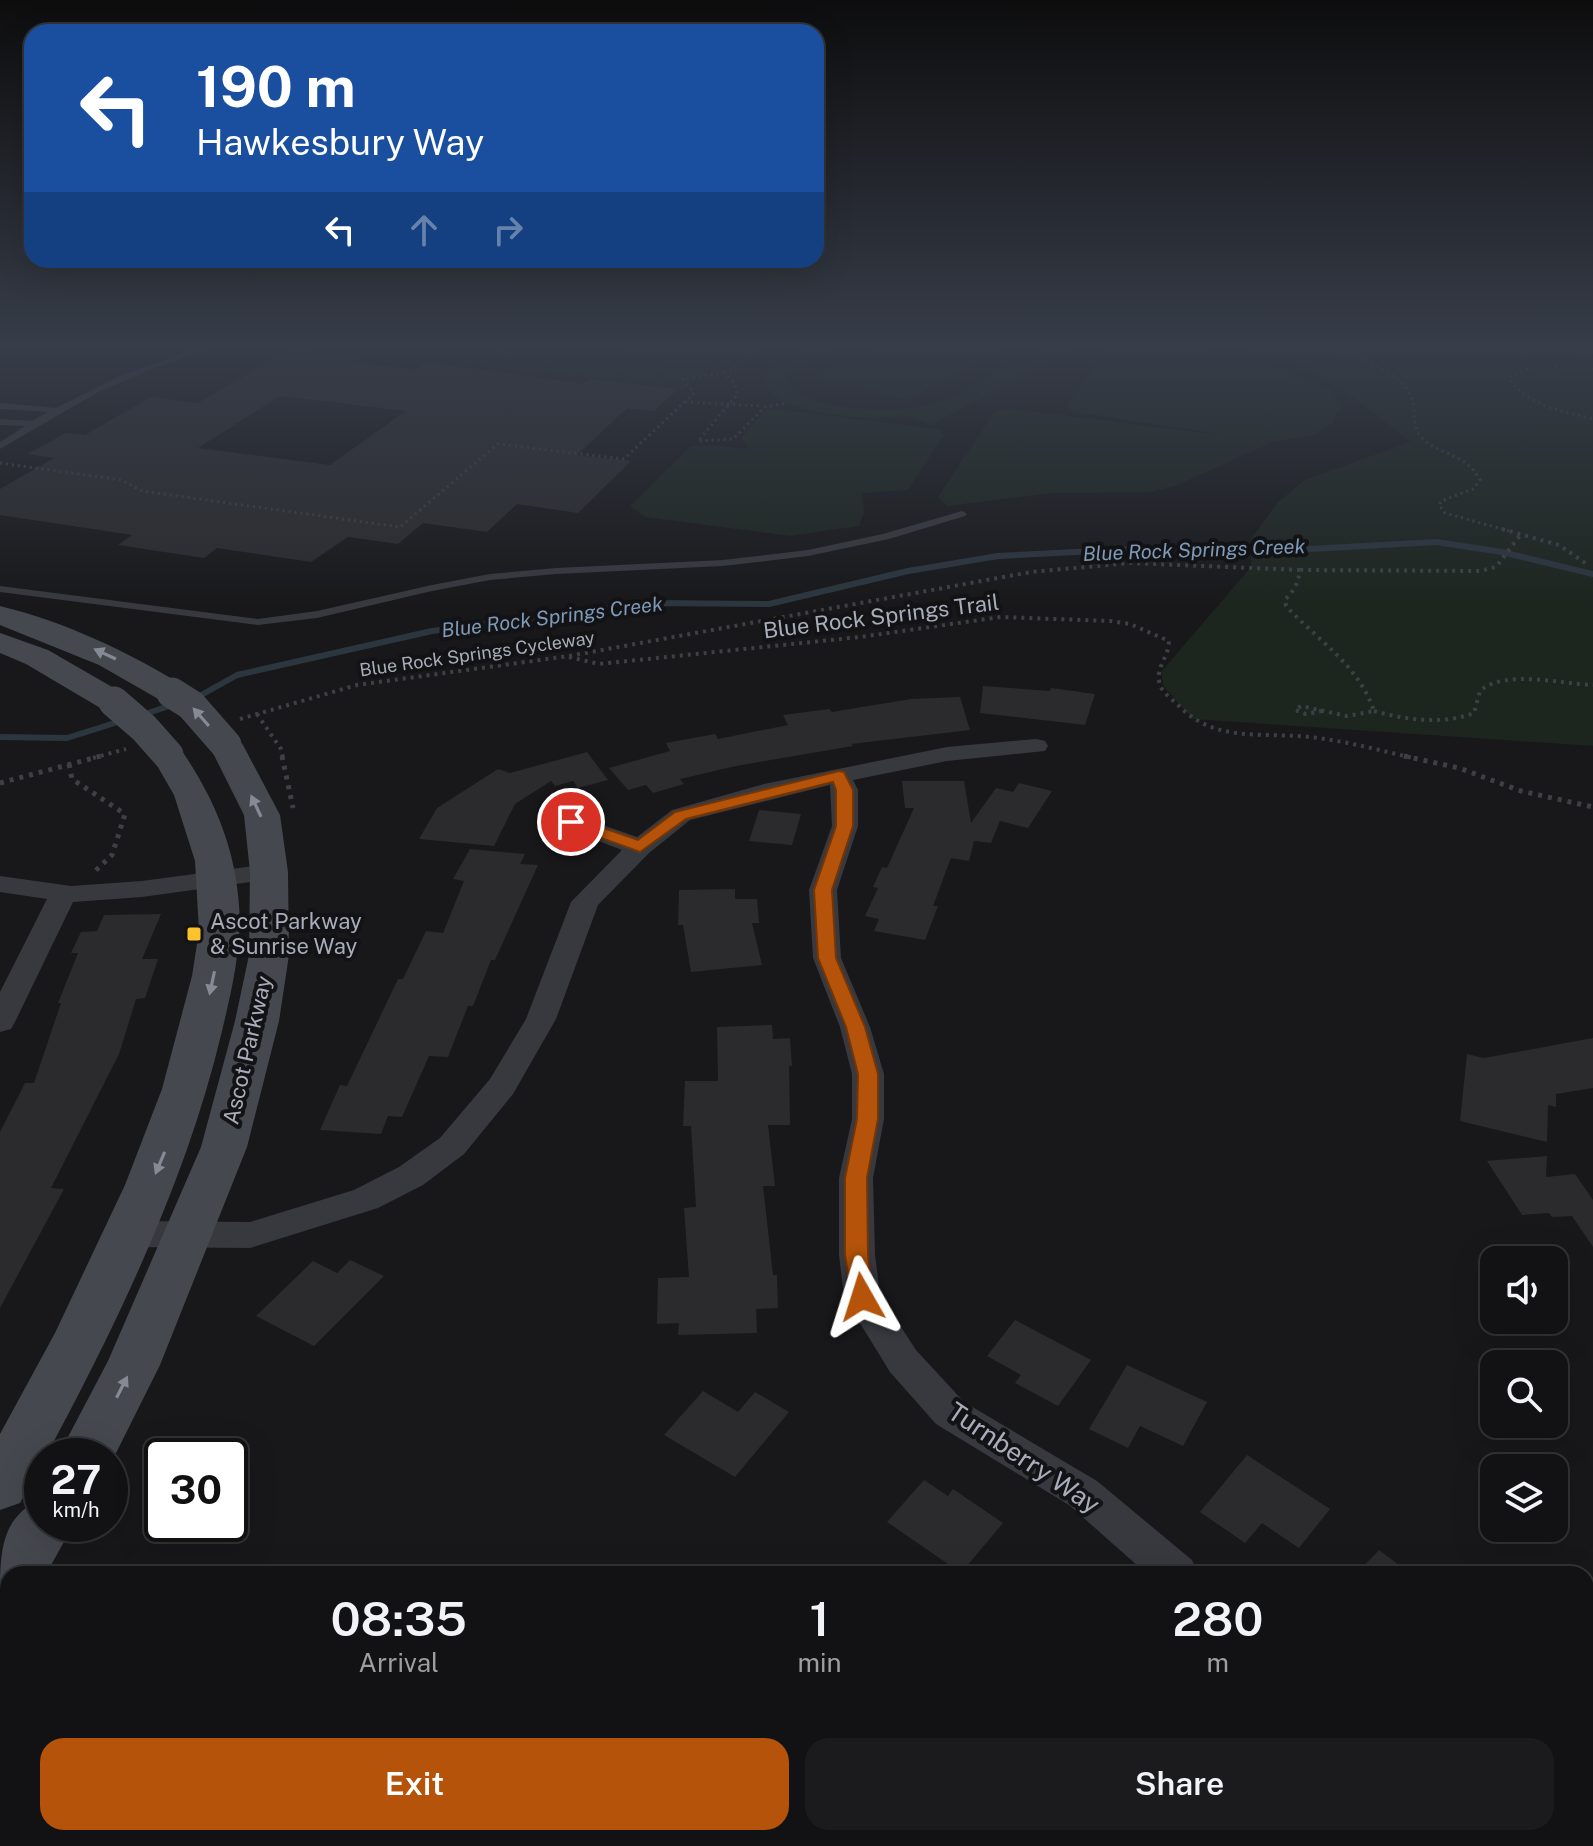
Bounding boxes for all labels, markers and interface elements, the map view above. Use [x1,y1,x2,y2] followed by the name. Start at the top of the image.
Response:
[196,54,356,120] text: 190 m
[64,56,168,160] icon: left
[196,121,484,163] text: Hawkesbury Way
[318,208,362,252] icon: left
[402,208,446,252] icon: ahead
[486,208,530,252] icon: right
[1082,534,1306,566] water label: Blue Rock Springs Creek
[762,589,1000,643] street label: Blue Rock Springs Trail
[440,591,664,642] water label: Blue Rock Springs Creek
[358,627,596,680] street label: Blue Rock Springs Cycleway
[93,647,117,661] one-way arrow
[193,707,210,727] one-way arrow
[537,788,605,856] pin
[249,794,263,817] one-way arrow
[549,800,593,844] icon: arrive
[210,908,362,959] place label: Ascot Parkway & Sunrise Way
[185,925,203,943] marker: Ascot Parkway & Sunrise Way
[205,971,218,996] one-way arrow
[217,973,277,1127] street label: Ascot Parkway
[153,1151,166,1175] one-way arrow
[1480,1246,1568,1542] map controls
[1480,1246,1568,1334] button: sound
[820,1255,904,1339] position arrow
[1480,1350,1568,1438] button: search
[115,1375,129,1398] one-way arrow
[943,1395,1106,1520] street label: Turnberry Way
[144,1438,248,1542] speed limit sign: 30
[1480,1454,1568,1542] button: layers
[51,1456,101,1503] text: 27
[52,1498,100,1522] text: km/h
[331,1590,467,1647] text: 08:35
[810,1590,830,1647] text: 1
[1172,1590,1263,1647] text: 280
[359,1647,439,1678] text: Arrival
[798,1647,842,1678] text: min
[1207,1647,1229,1678] text: m
[40,1738,789,1830] button: Exit
[805,1738,1554,1830] button: Share

